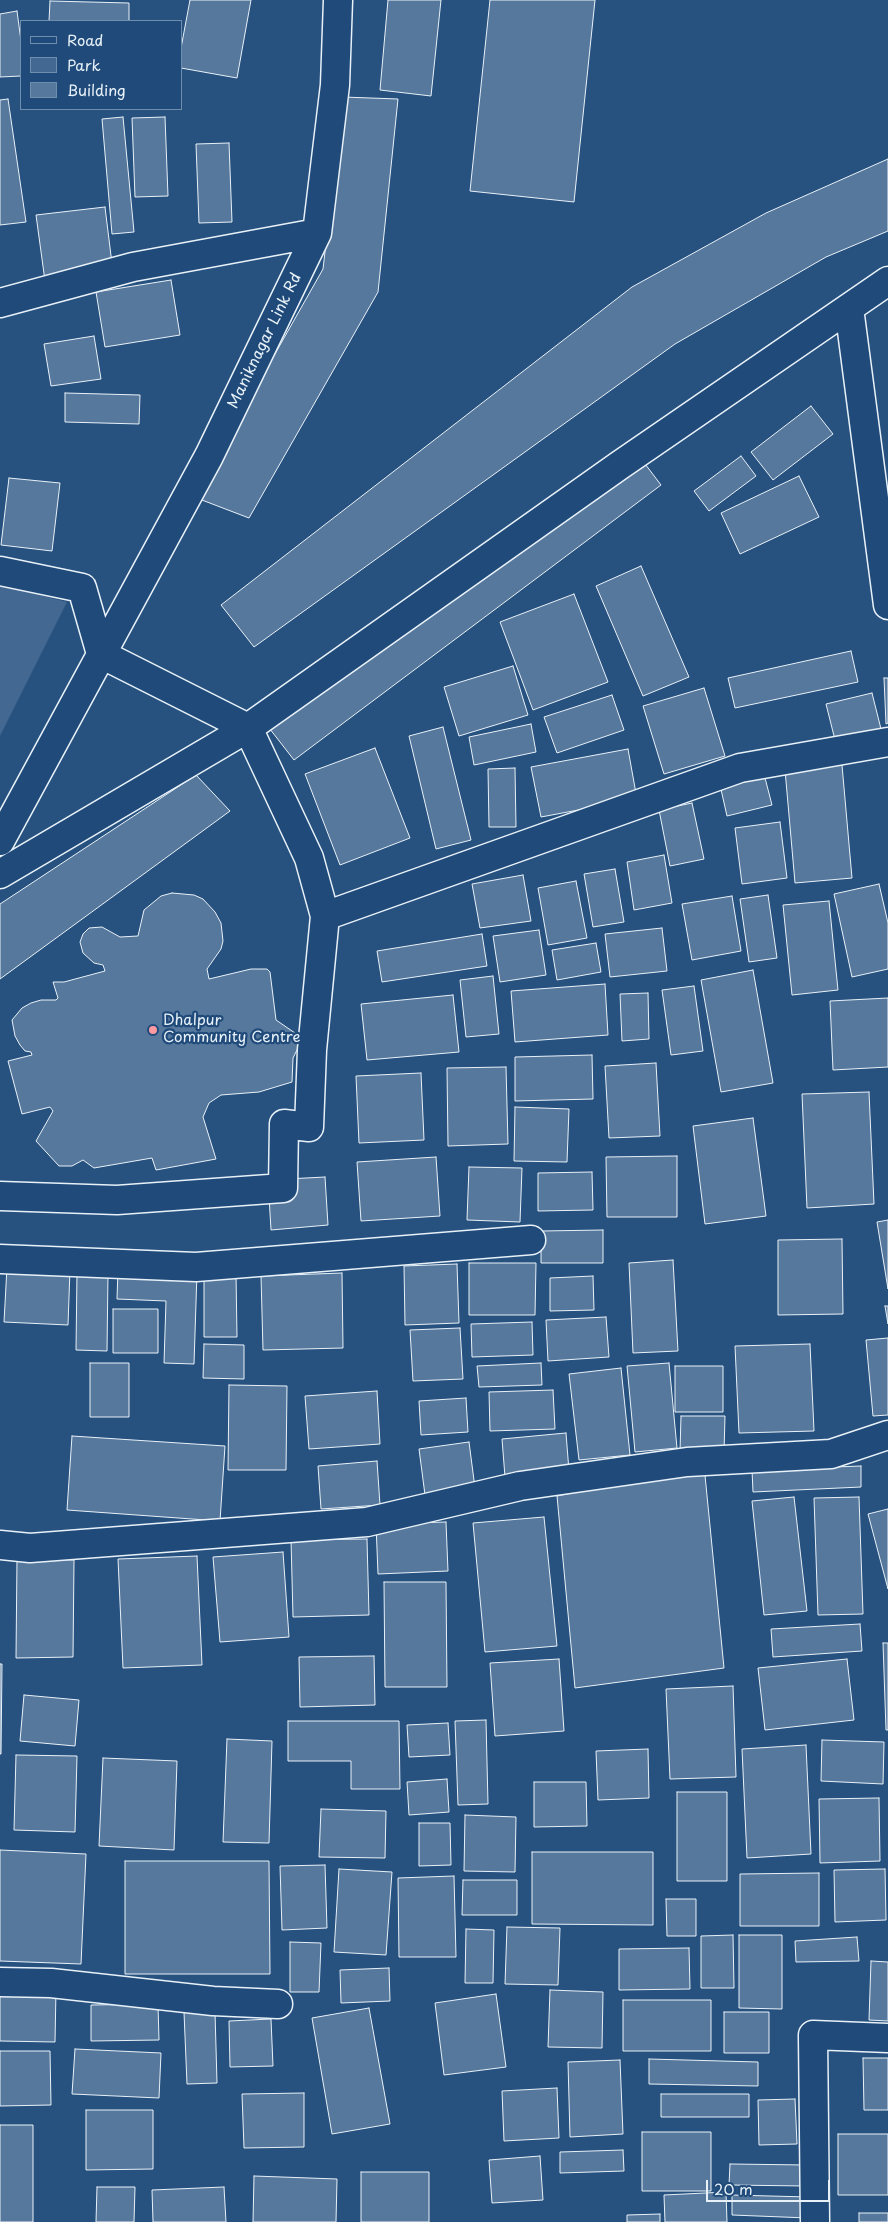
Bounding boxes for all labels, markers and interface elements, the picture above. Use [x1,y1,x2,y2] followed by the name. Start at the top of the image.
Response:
[20,20,182,110] legend
[67,28,103,51] text: Road
[67,53,101,76] text: Park
[67,78,126,101] text: Building
[224,270,306,412] street label: Maniknagar Link Rd
[163,1012,301,1047] place label: Dhalpur Community Centre
[147,1024,159,1036] marker: Dhalpur Community Centre
[708,2170,832,2202] scale bar
[714,2177,753,2200] text: 20 m

